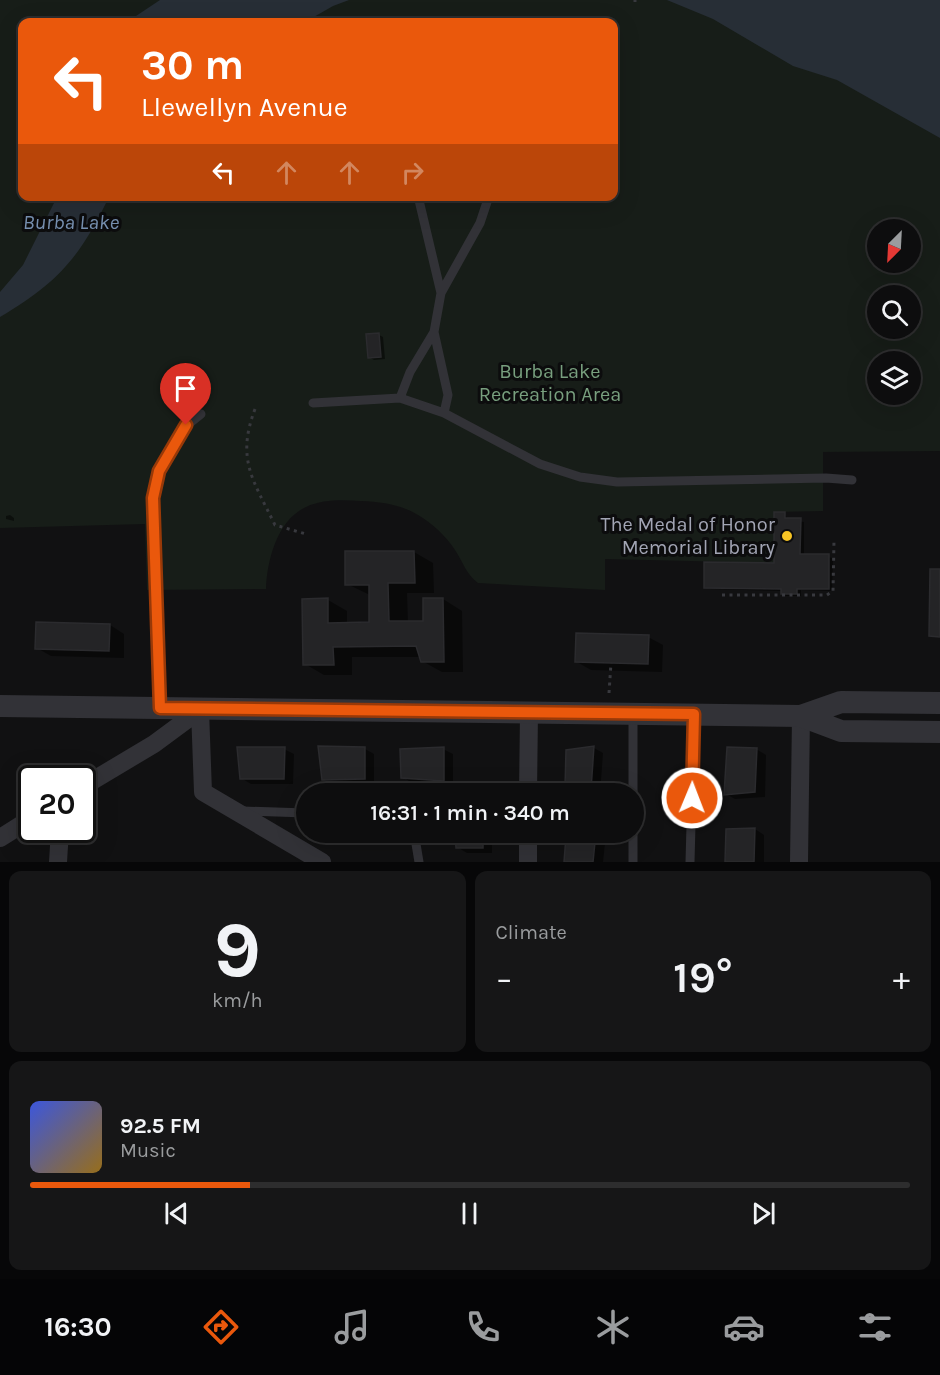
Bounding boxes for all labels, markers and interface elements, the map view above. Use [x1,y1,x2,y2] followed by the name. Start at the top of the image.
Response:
[141,40,244,90] text: 30 m
[42,42,120,120] icon: left
[141,91,348,123] text: Llewellyn Avenue
[207,156,240,189] icon: left
[270,156,303,189] icon: ahead
[333,156,366,189] icon: ahead
[396,156,429,189] icon: right
[23,210,119,234] water label: Burba Lake
[867,219,921,273] north arrow
[867,219,921,405] map controls
[867,285,921,339] button: search
[867,351,921,405] button: layers
[479,360,621,406] park label: Burba Lake Recreation Area
[160,363,211,425] pin
[169,372,202,405] icon: arrive
[600,513,776,559] place label: The Medal of Honor Memorial Library
[780,529,794,543] marker: The Medal of Honor Memorial Library
[18,765,96,843] speed limit sign: 20
[660,766,724,830] position arrow
[370,800,570,826] text: 16:31 · 1 min · 340 m
[213,904,261,996] text: 9
[496,921,567,944] text: Climate
[673,951,733,1003] text: 19°
[496,959,513,997] text: −
[893,959,910,997] text: +
[212,989,263,1012] text: km/h
[120,1113,201,1139] text: 92.5 FM
[120,1139,176,1162] text: Music
[160,1197,193,1230] icon: previous
[453,1197,486,1230] icon: pause
[747,1197,780,1230] icon: next
[200,1306,242,1348] icon: directions
[331,1306,373,1348] icon: music
[462,1306,504,1348] icon: phone
[592,1306,634,1348] icon: climate
[723,1306,765,1348] icon: car
[854,1306,896,1348] icon: filters
[44,1311,112,1343] text: 16:30

